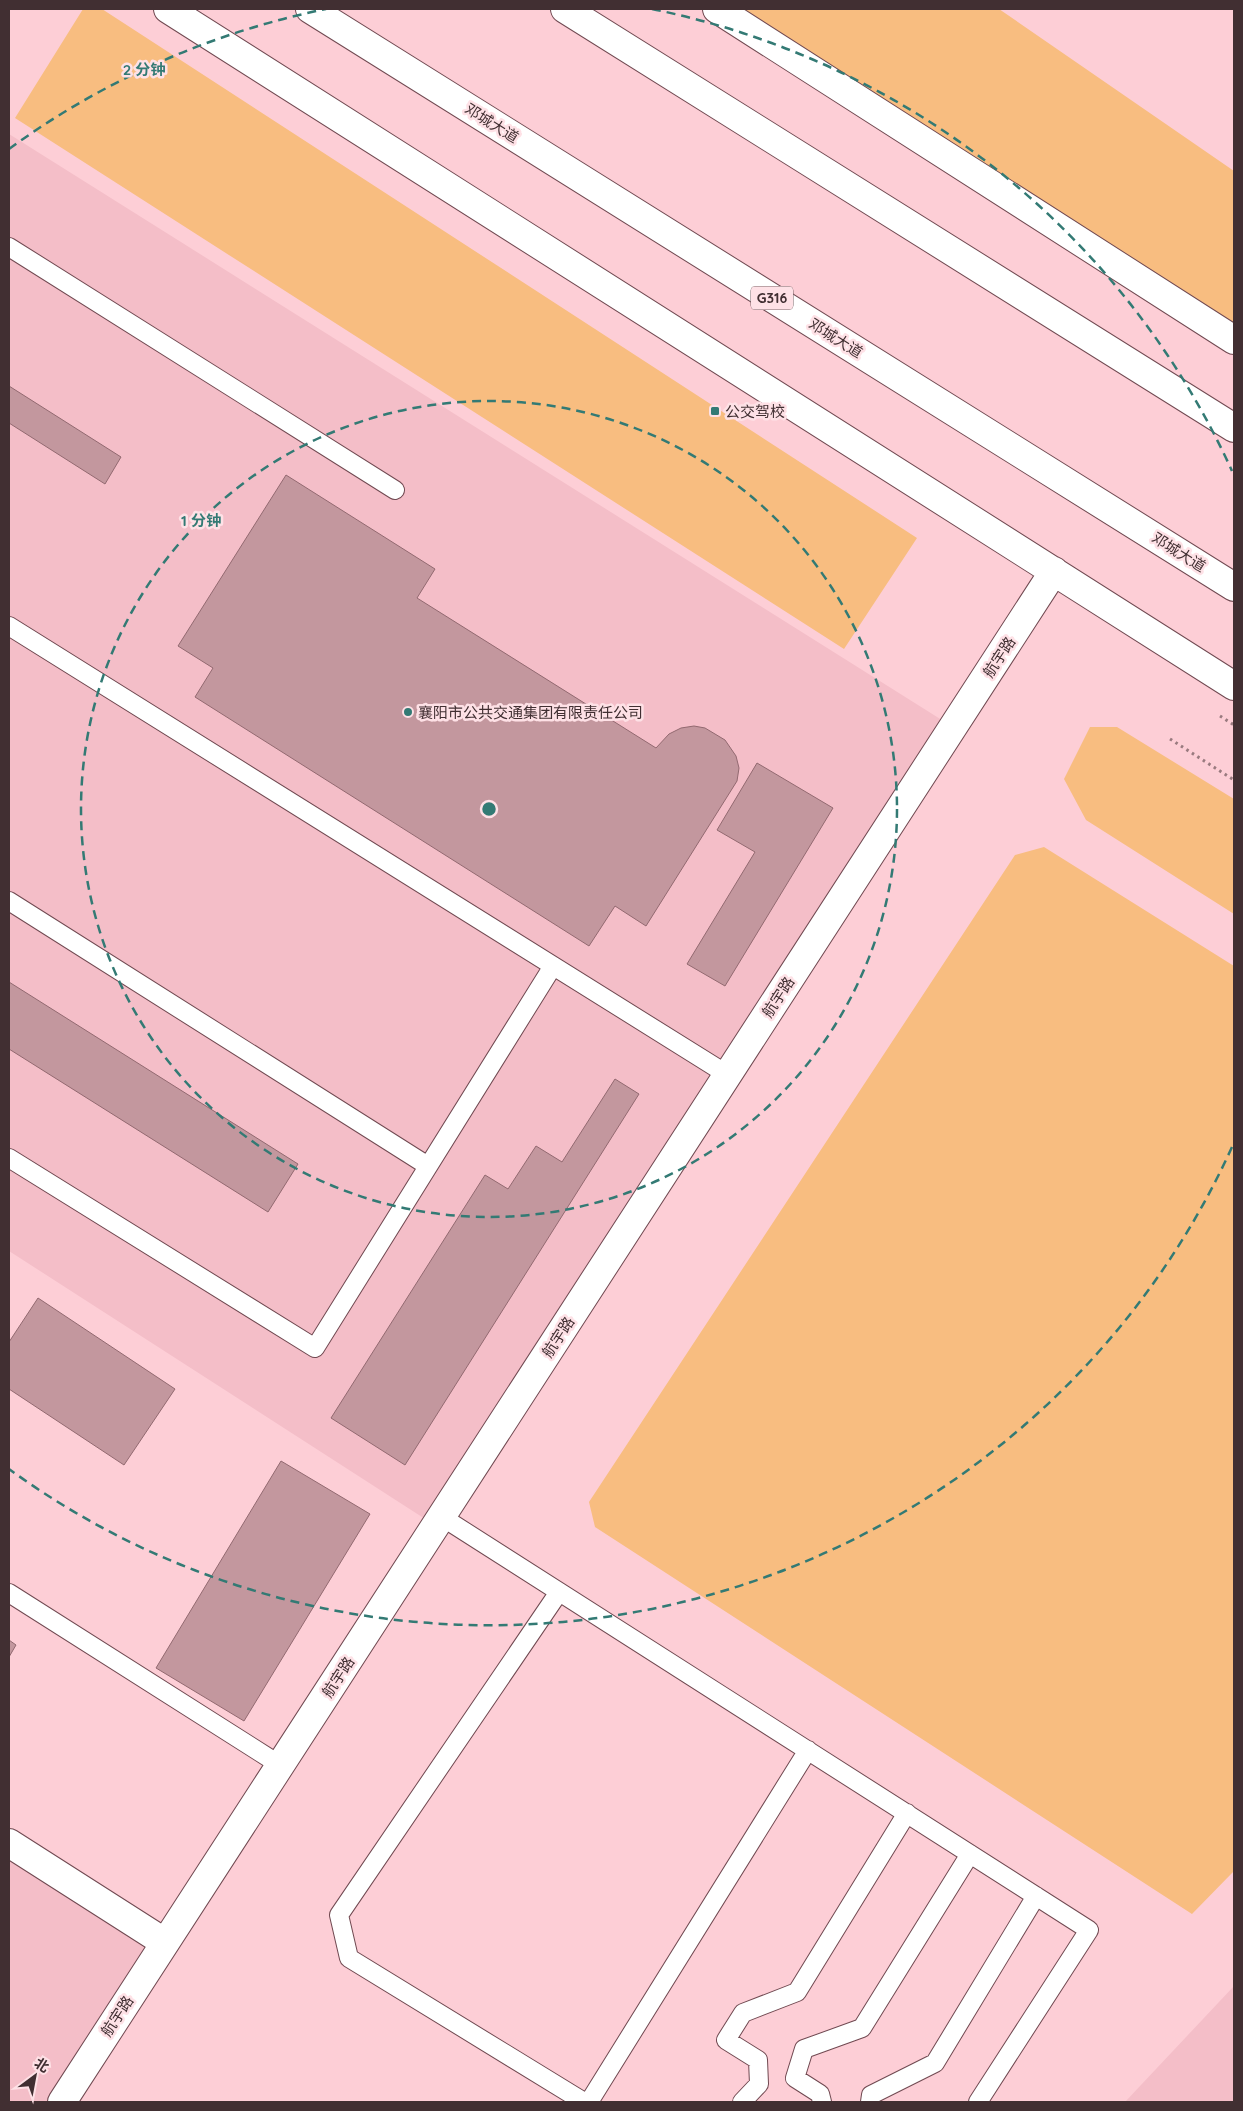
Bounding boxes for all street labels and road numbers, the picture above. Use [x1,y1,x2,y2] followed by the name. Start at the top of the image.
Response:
[462,99,522,147] street label: 邓城大道
[751,286,793,310] road number: G316
[806,314,866,362] street label: 邓城大道
[1149,528,1209,576] street label: 邓城大道
[979,633,1019,681] street label: 航宇路
[758,973,798,1021] street label: 航宇路
[538,1313,578,1361] street label: 航宇路
[318,1653,358,1701] street label: 航宇路
[97,1992,137,2040] street label: 航宇路

